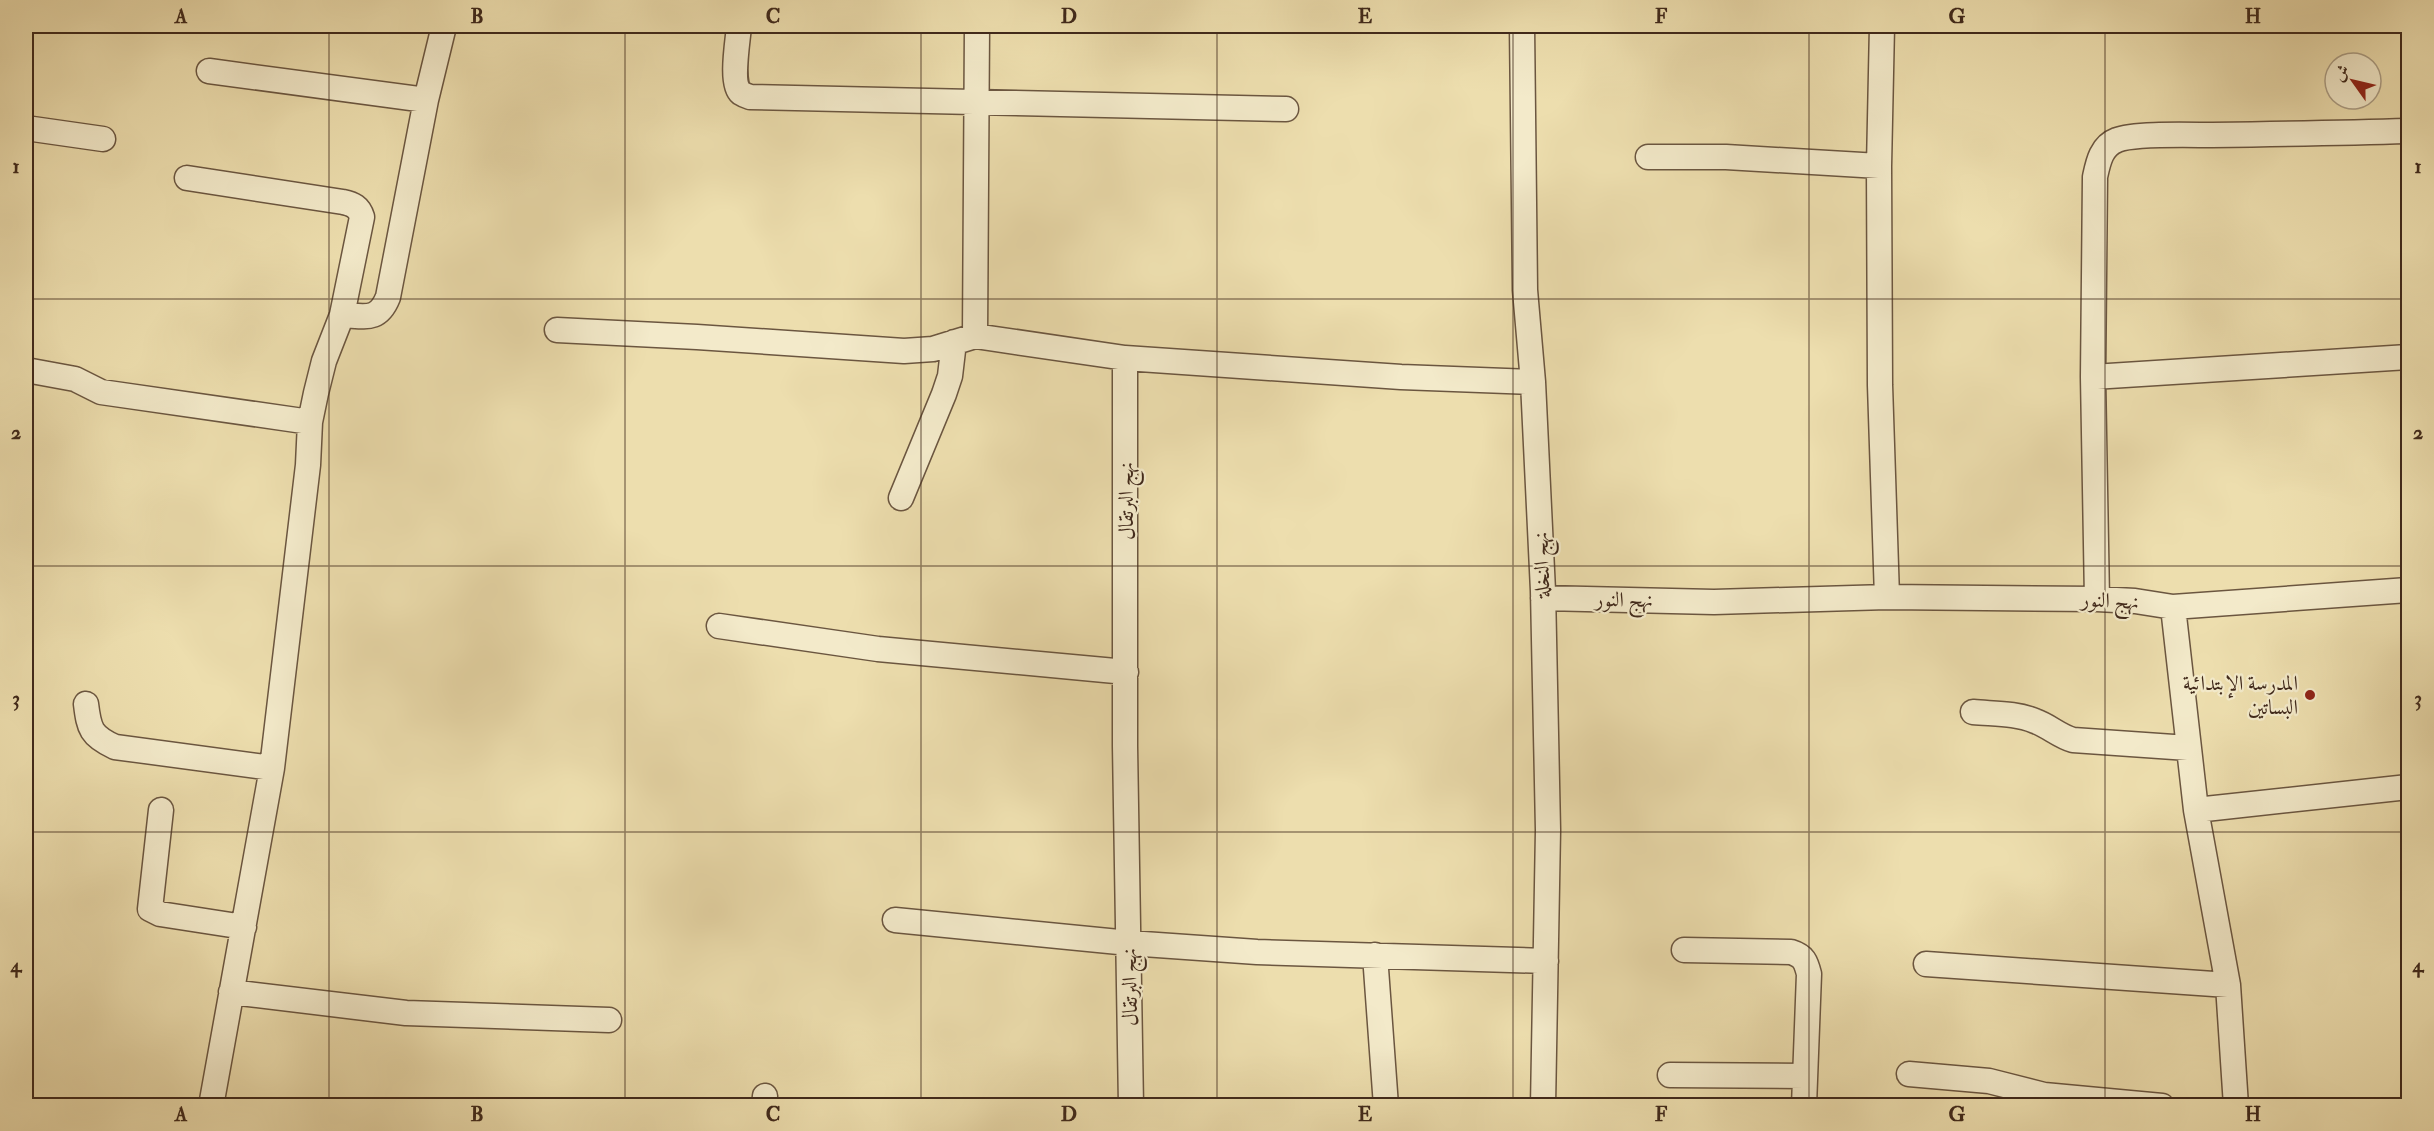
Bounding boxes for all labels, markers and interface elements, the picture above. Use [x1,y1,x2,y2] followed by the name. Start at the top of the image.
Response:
[174,4,188,29] text: A
[470,4,484,29] text: B
[766,4,780,29] text: C
[1061,4,1077,29] text: D
[1358,4,1373,29] text: E
[1655,4,1668,29] text: F
[1949,4,1966,29] text: G
[2245,4,2261,29] text: H
[2323,51,2383,111] north arrow
[2329,61,2354,85] text: ش
[12,154,20,179] text: 1
[2414,154,2422,179] text: 1
[11,420,21,445] text: 2
[2413,420,2423,445] text: 2
[1113,462,1145,540] street label: نهج البرتقال
[1527,531,1562,599] street label: نهج النخلة
[1593,586,1653,619] street label: نهج النور
[2078,586,2140,621] street label: نهج النور
[2183,670,2298,721] place label: المدرسة الإبتدائية البساتين
[12,686,20,711] text: 3
[2414,686,2422,711] text: 3
[2303,688,2317,702] marker: المدرسة الإبتدائية البساتين
[1116,948,1149,1026] street label: نهج البرتقال
[10,953,23,978] text: 4
[2412,953,2425,978] text: 4
[174,1102,188,1127] text: A
[470,1102,484,1127] text: B
[766,1102,780,1127] text: C
[1061,1102,1077,1127] text: D
[1358,1102,1373,1127] text: E
[1655,1102,1668,1127] text: F
[1949,1102,1966,1127] text: G
[2245,1102,2261,1127] text: H

